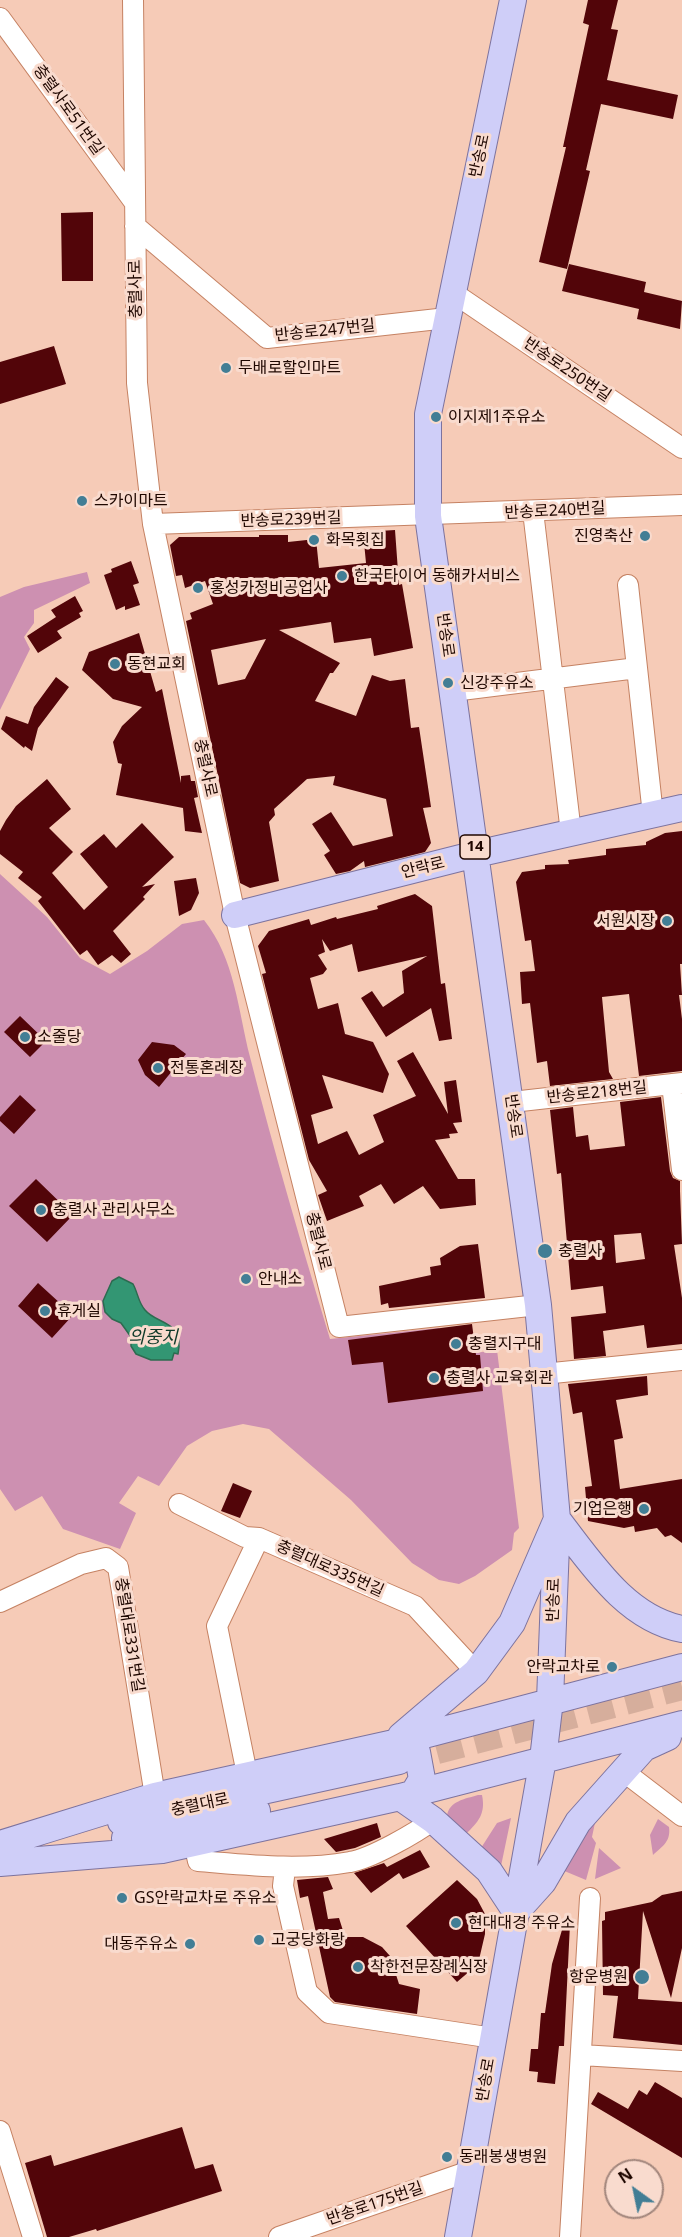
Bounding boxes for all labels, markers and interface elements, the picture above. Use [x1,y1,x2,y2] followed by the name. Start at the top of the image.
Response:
[29,61,107,159] street label: 충렬사로51번길
[466,132,494,180] street label: 반송로
[126,259,146,319] street label: 충렬사로
[274,316,376,346] street label: 반송로247번길
[520,334,614,406] street label: 반송로250번길
[238,358,341,378] place label: 두배로할인마트
[219,361,233,375] marker: 두배로할인마트
[448,407,545,427] place label: 이지제1주유소
[429,410,443,424] marker: 이지제1주유소
[94,491,168,511] place label: 스카이마트
[75,494,89,508] marker: 스카이마트
[504,499,606,523] street label: 반송로240번길
[240,509,342,531] street label: 반송로239번길
[574,526,633,546] place label: 진영축산
[638,529,652,543] marker: 진영축산
[326,530,385,550] place label: 화목횟집
[307,533,321,547] marker: 화목횟집
[354,566,520,586] place label: 한국타이어 동해카서비스
[335,569,349,583] marker: 한국타이어 동해카서비스
[210,578,328,598] place label: 홍성카정비공업사
[191,581,205,595] marker: 홍성카정비공업사
[432,612,458,658] street label: 반송로
[127,654,186,674] place label: 동현교회
[108,657,122,671] marker: 동현교회
[460,673,534,693] place label: 신강주유소
[441,676,455,690] marker: 신강주유소
[189,737,221,799] street label: 충렬사로
[460,835,490,859] road number: 14
[399,853,447,883] street label: 안락로
[596,911,655,931] place label: 서원시장
[660,914,674,928] marker: 서원시장
[37,1027,81,1047] place label: 소줄당
[18,1030,32,1044] marker: 소줄당
[170,1058,244,1078] place label: 전통혼례장
[151,1061,165,1075] marker: 전통혼례장
[546,1078,648,1108] street label: 반송로218번길
[500,1093,526,1139] street label: 반송로
[53,1200,175,1220] place label: 충렬사 관리사무소
[34,1203,48,1217] marker: 충렬사 관리사무소
[302,1210,334,1272] street label: 충렬사로
[558,1241,602,1261] place label: 충렬사
[536,1242,554,1260] marker: 충렬사
[258,1269,302,1289] place label: 안내소
[239,1272,253,1286] marker: 안내소
[57,1301,101,1321] place label: 휴게실
[38,1304,52,1318] marker: 휴게실
[128,1327,178,1349] water label: 의중지
[468,1334,542,1354] place label: 충렬지구대
[449,1337,463,1351] marker: 충렬지구대
[446,1368,553,1388] place label: 충렬사 교육회관
[427,1371,441,1385] marker: 충렬사 교육회관
[573,1499,632,1519] place label: 기업은행
[637,1502,651,1516] marker: 기업은행
[273,1537,387,1601] street label: 충렬대로335번길
[110,1576,148,1694] street label: 충렬대로331번길
[544,1578,564,1622] street label: 반송로
[526,1657,600,1677] place label: 안락교차로
[605,1660,619,1674] marker: 안락교차로
[169,1789,231,1821] street label: 충렬대로
[134,1888,276,1908] place label: GS안락교차로 주유소
[115,1891,129,1905] marker: GS안락교차로 주유소
[468,1913,575,1933] place label: 현대대경 주유소
[449,1916,463,1930] marker: 현대대경 주유소
[271,1930,345,1950] place label: 고궁당화랑
[252,1933,266,1947] marker: 고궁당화랑
[104,1934,178,1954] place label: 대동주유소
[183,1937,197,1951] marker: 대동주유소
[370,1957,488,1977] place label: 착한전문장례식장
[351,1960,365,1974] marker: 착한전문장례식장
[569,1967,628,1987] place label: 항운병원
[633,1968,651,1986] marker: 항운병원
[473,2057,499,2103] street label: 반송로
[459,2147,547,2167] place label: 동래봉생병원
[440,2150,454,2164] marker: 동래봉생병원
[604,2159,664,2219] north arrow
[614,2163,637,2188] text: N
[324,2178,426,2230] street label: 반송로175번길

